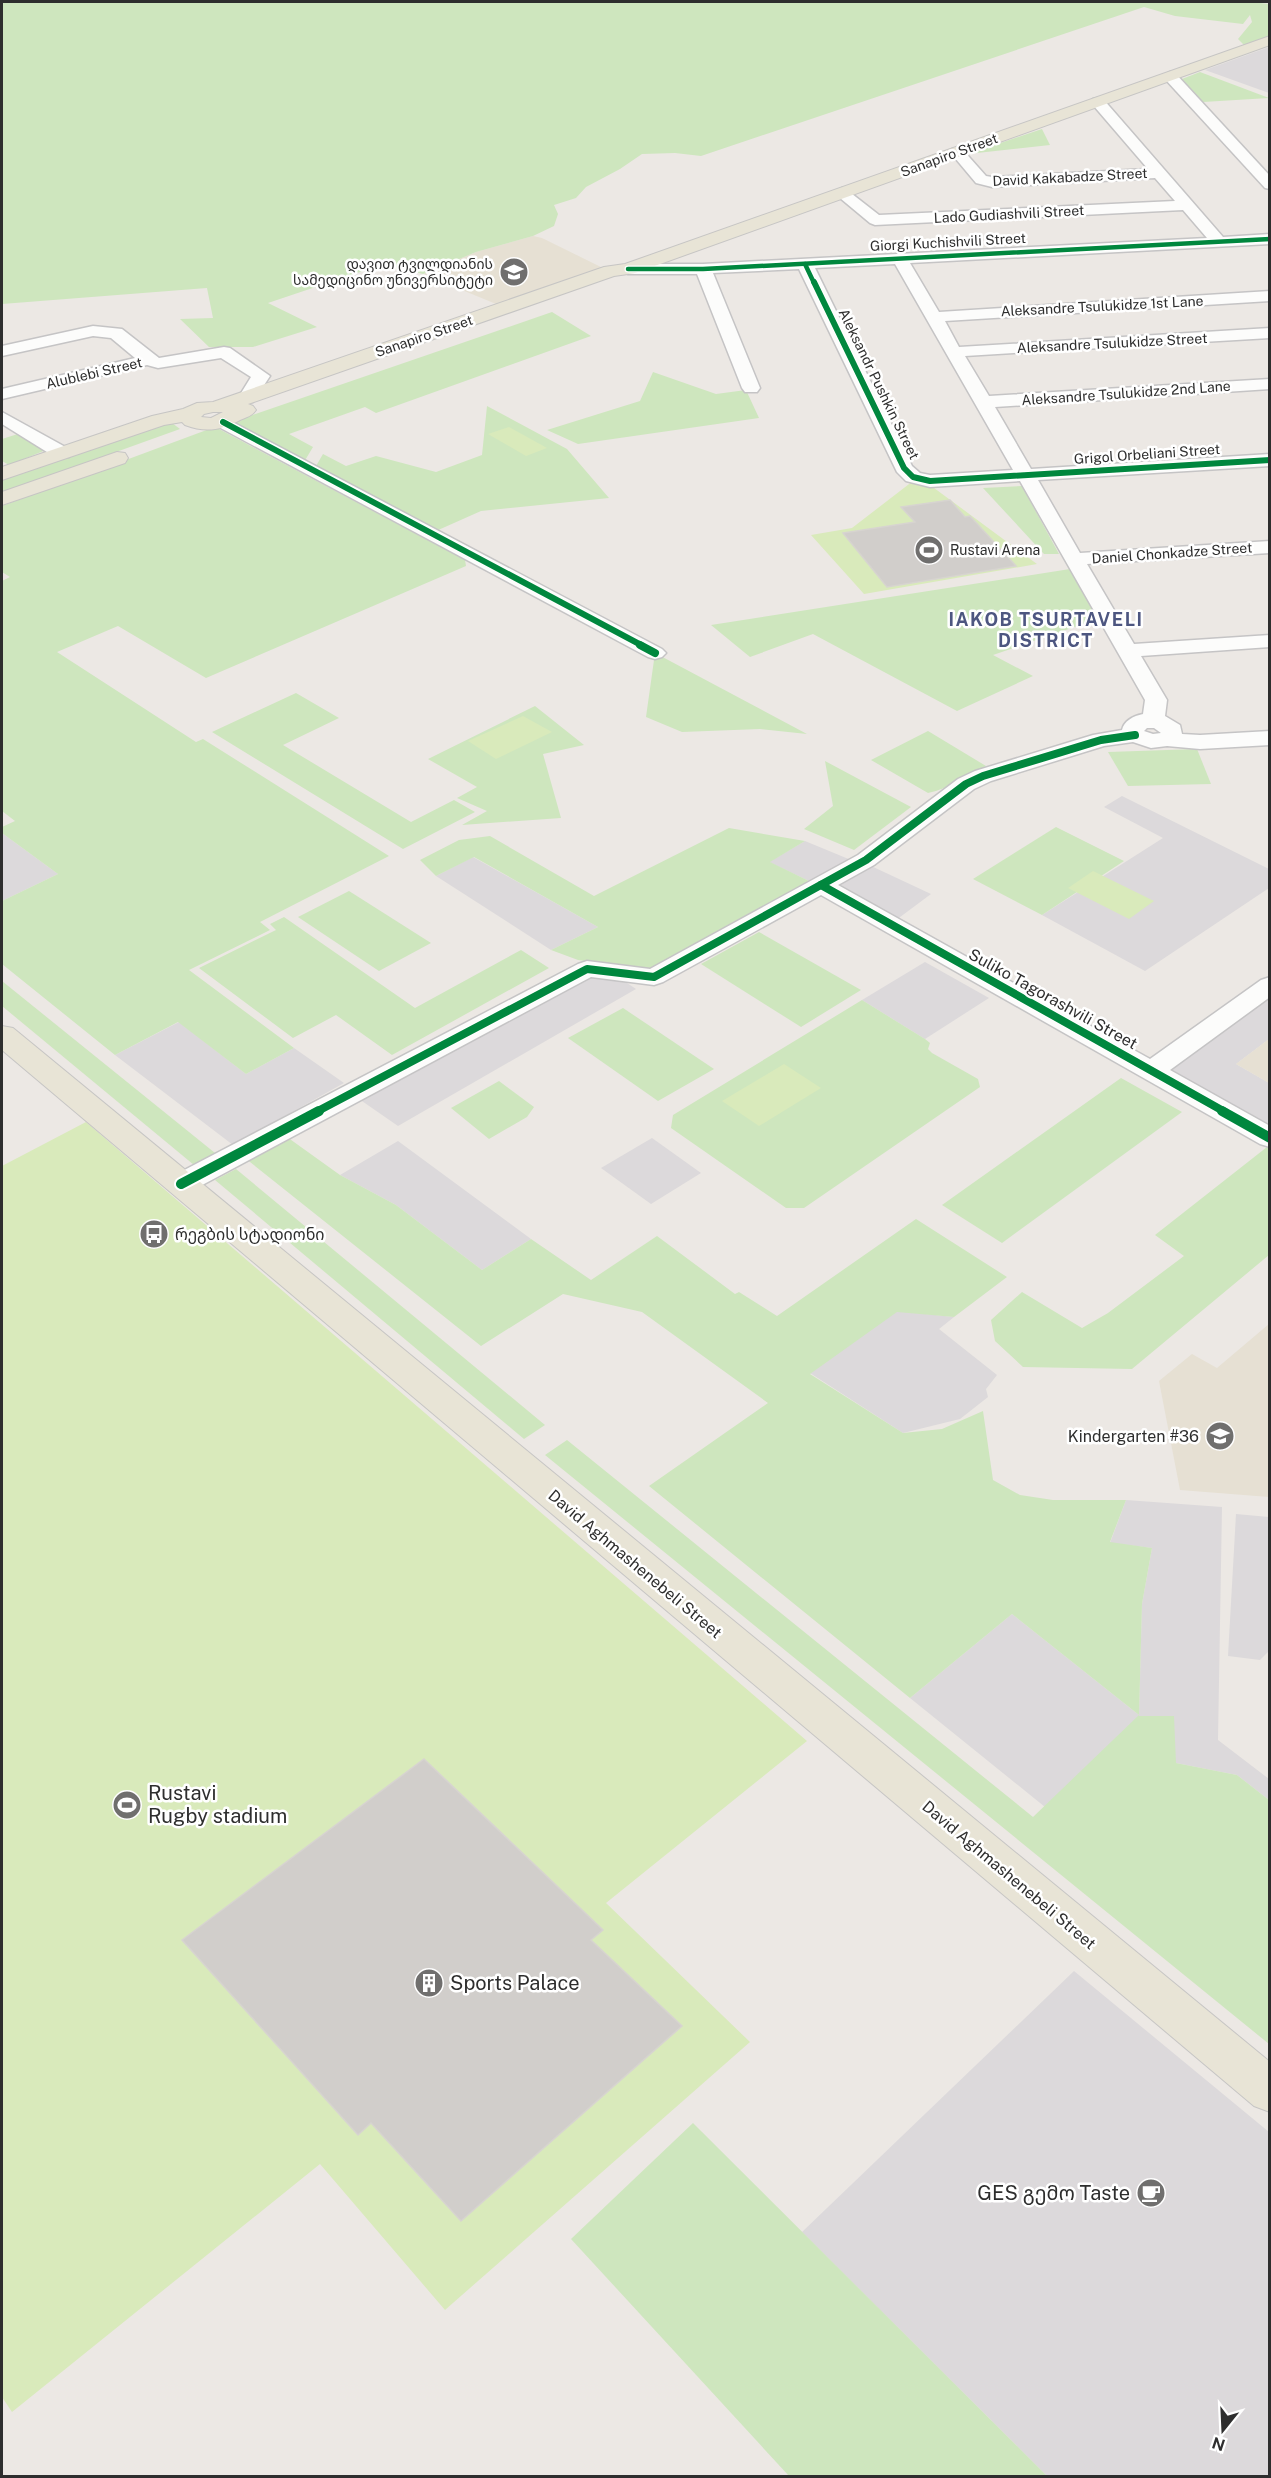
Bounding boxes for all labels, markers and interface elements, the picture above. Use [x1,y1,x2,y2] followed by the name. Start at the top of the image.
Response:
[898,130,1000,180] street label: Sanapiro Street
[992,165,1148,189] street label: David Kakabadze Street
[933,202,1085,226] street label: Lado Gudiashvili Street
[870,230,1026,254] street label: Giorgi Kuchishvili Street
[293,256,493,289] place label: დავით ტვილდიანის სამედიცინო უნივერსიტეტი
[498,256,530,288] school or university icon: დავით ტვილდიანის სამედიცინო უნივერსიტეტი
[1000,293,1204,319] street label: Aleksandre Tsulukidze 1st Lane
[836,306,922,462] street label: Aleksandr Pushkin Street
[373,312,475,360] street label: Sanapiro Street
[1016,330,1208,356] street label: Aleksandre Tsulukidze Street
[44,354,144,392] street label: Alublebi Street
[1021,378,1231,408] street label: Aleksandre Tsulukidze 2nd Lane
[1073,441,1221,467] street label: Grigol Orbeliani Street
[913,534,945,566] sports icon: Rustavi Arena
[1091,539,1253,567] street label: Daniel Chonkadze Street
[950,542,1040,558] place label: Rustavi Arena
[948,609,1144,651] district label: IAKOB TSURTAVELI DISTRICT
[965,945,1141,1053] street label: Suliko Tagorashvili Street
[138,1218,170,1250] bus stop icon: რეგბის სტადიონი
[175,1225,325,1245] place label: რეგბის სტადიონი
[1204,1420,1236,1452] school or university icon: Kindergarten #36
[1068,1427,1199,1446] place label: Kindergarten #36
[544,1486,726,1642] street label: David Aghmashenebeli Street
[148,1781,287,1828] place label: Rustavi Rugby stadium
[111,1789,143,1821] sports icon: Rustavi Rugby stadium
[918,1797,1100,1953] street label: David Aghmashenebeli Street
[413,1967,445,1999] building icon: Sports Palace
[450,1971,580,1995] place label: Sports Palace
[1135,2177,1167,2209] cafe icon: GES გემო Taste
[977,2181,1130,2205] place label: GES გემო Taste
[1193,2400,1253,2460] north arrow
[1210,2433,1227,2455] text: N

